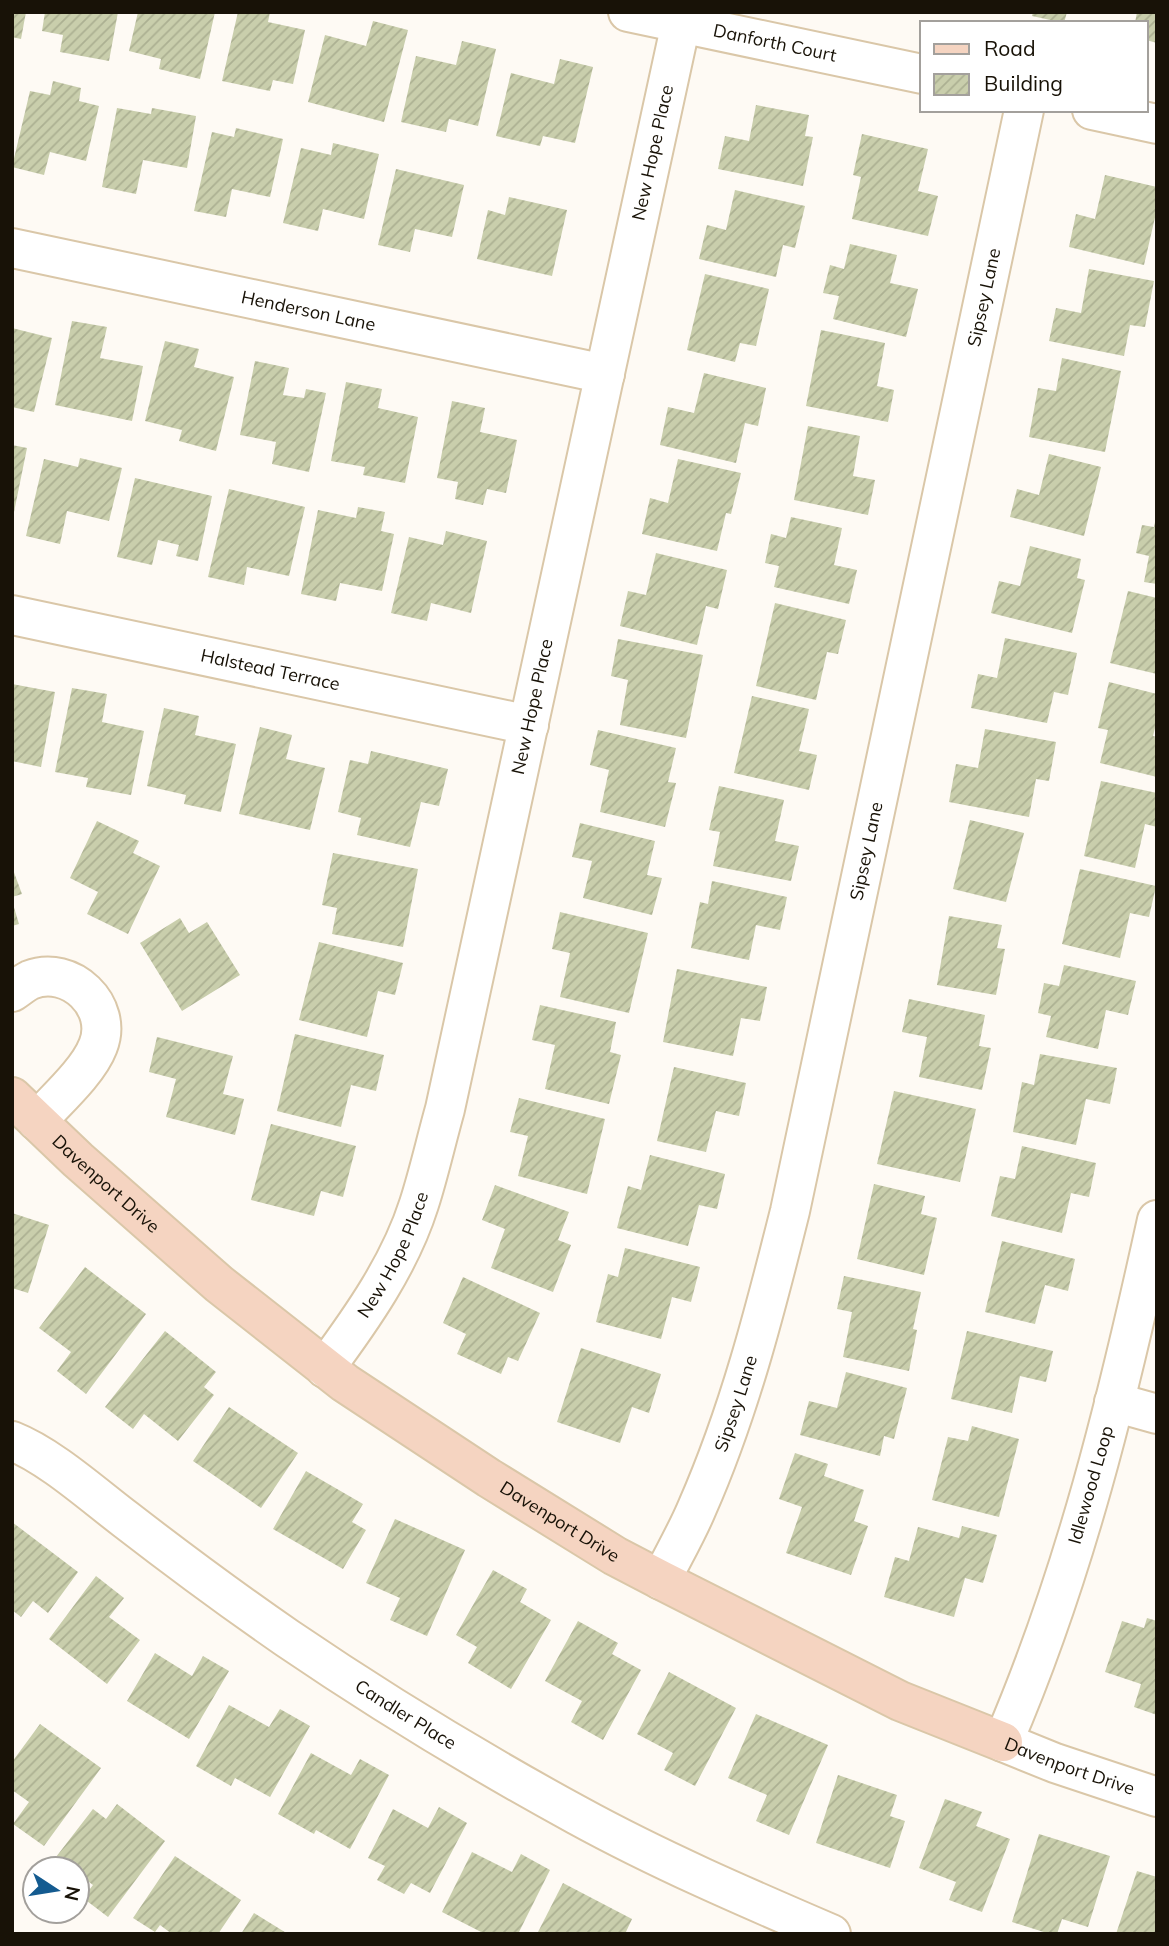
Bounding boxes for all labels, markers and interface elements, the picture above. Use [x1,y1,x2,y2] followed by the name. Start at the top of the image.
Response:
[711,18,839,67] street label: Danforth Court
[920,21,1148,112] legend
[984,35,1035,61] text: Road
[984,70,1063,96] text: Building
[626,83,678,223] street label: New Hope Place
[962,246,1005,349] street label: Sipsey Lane
[239,285,378,336] street label: Henderson Lane
[506,637,558,777] street label: New Hope Place
[199,643,342,695] street label: Halstead Terrace
[844,800,888,902] street label: Sipsey Lane
[48,1130,165,1238] street label: Davenport Drive
[352,1189,433,1322] street label: New Hope Place
[709,1353,762,1455] street label: Sipsey Lane
[1063,1423,1118,1547] street label: Idlewood Loop
[496,1476,624,1567] street label: Davenport Drive
[351,1674,461,1754] street label: Candler Place
[1001,1732,1138,1800] street label: Davenport Drive
[21,1855,91,1925] north arrow
[59,1884,86,1903] text: N

